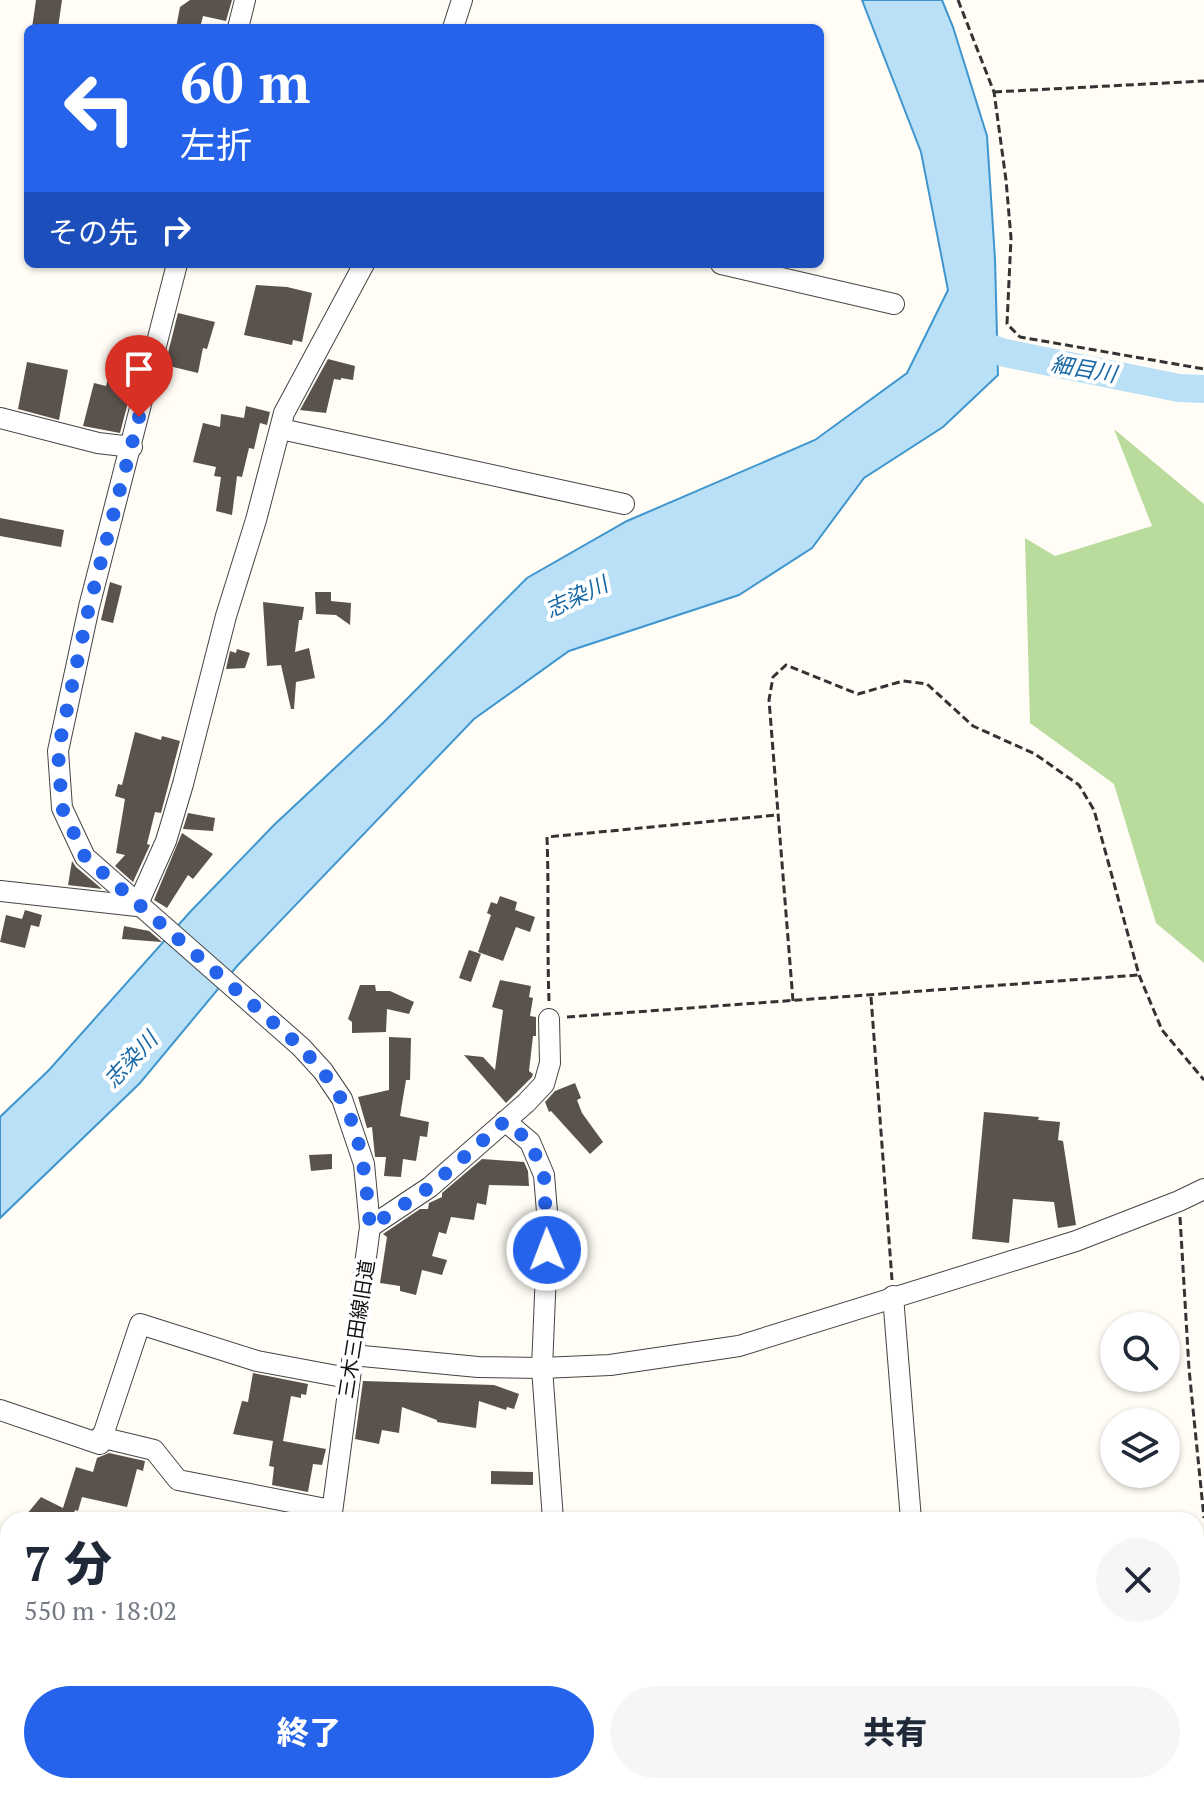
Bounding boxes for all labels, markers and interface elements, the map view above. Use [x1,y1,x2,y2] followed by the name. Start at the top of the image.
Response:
[180,45,310,119] text: 60 m
[48,56,152,160] icon: left
[180,121,252,168] text: 左折
[154,208,198,252] icon: right
[48,212,138,252] text: その先
[105,335,173,417] pin
[117,347,161,391] icon: arrive
[1049,348,1121,388] water label: 細目川
[540,568,614,623] water label: 志染川
[97,1024,164,1093] water label: 志染川
[505,1208,589,1292] position arrow
[332,1258,380,1400] street label: 三木三田線旧道
[1100,1312,1180,1488] map controls
[1100,1312,1180,1392] button: search
[1100,1408,1180,1488] button: layers
[24,1531,112,1595] text: 7 分
[1096,1538,1180,1622] button: close
[24,1593,177,1627] text: 550 m · 18:02
[24,1686,594,1778] button: 終了
[610,1686,1180,1778] button: 共有

